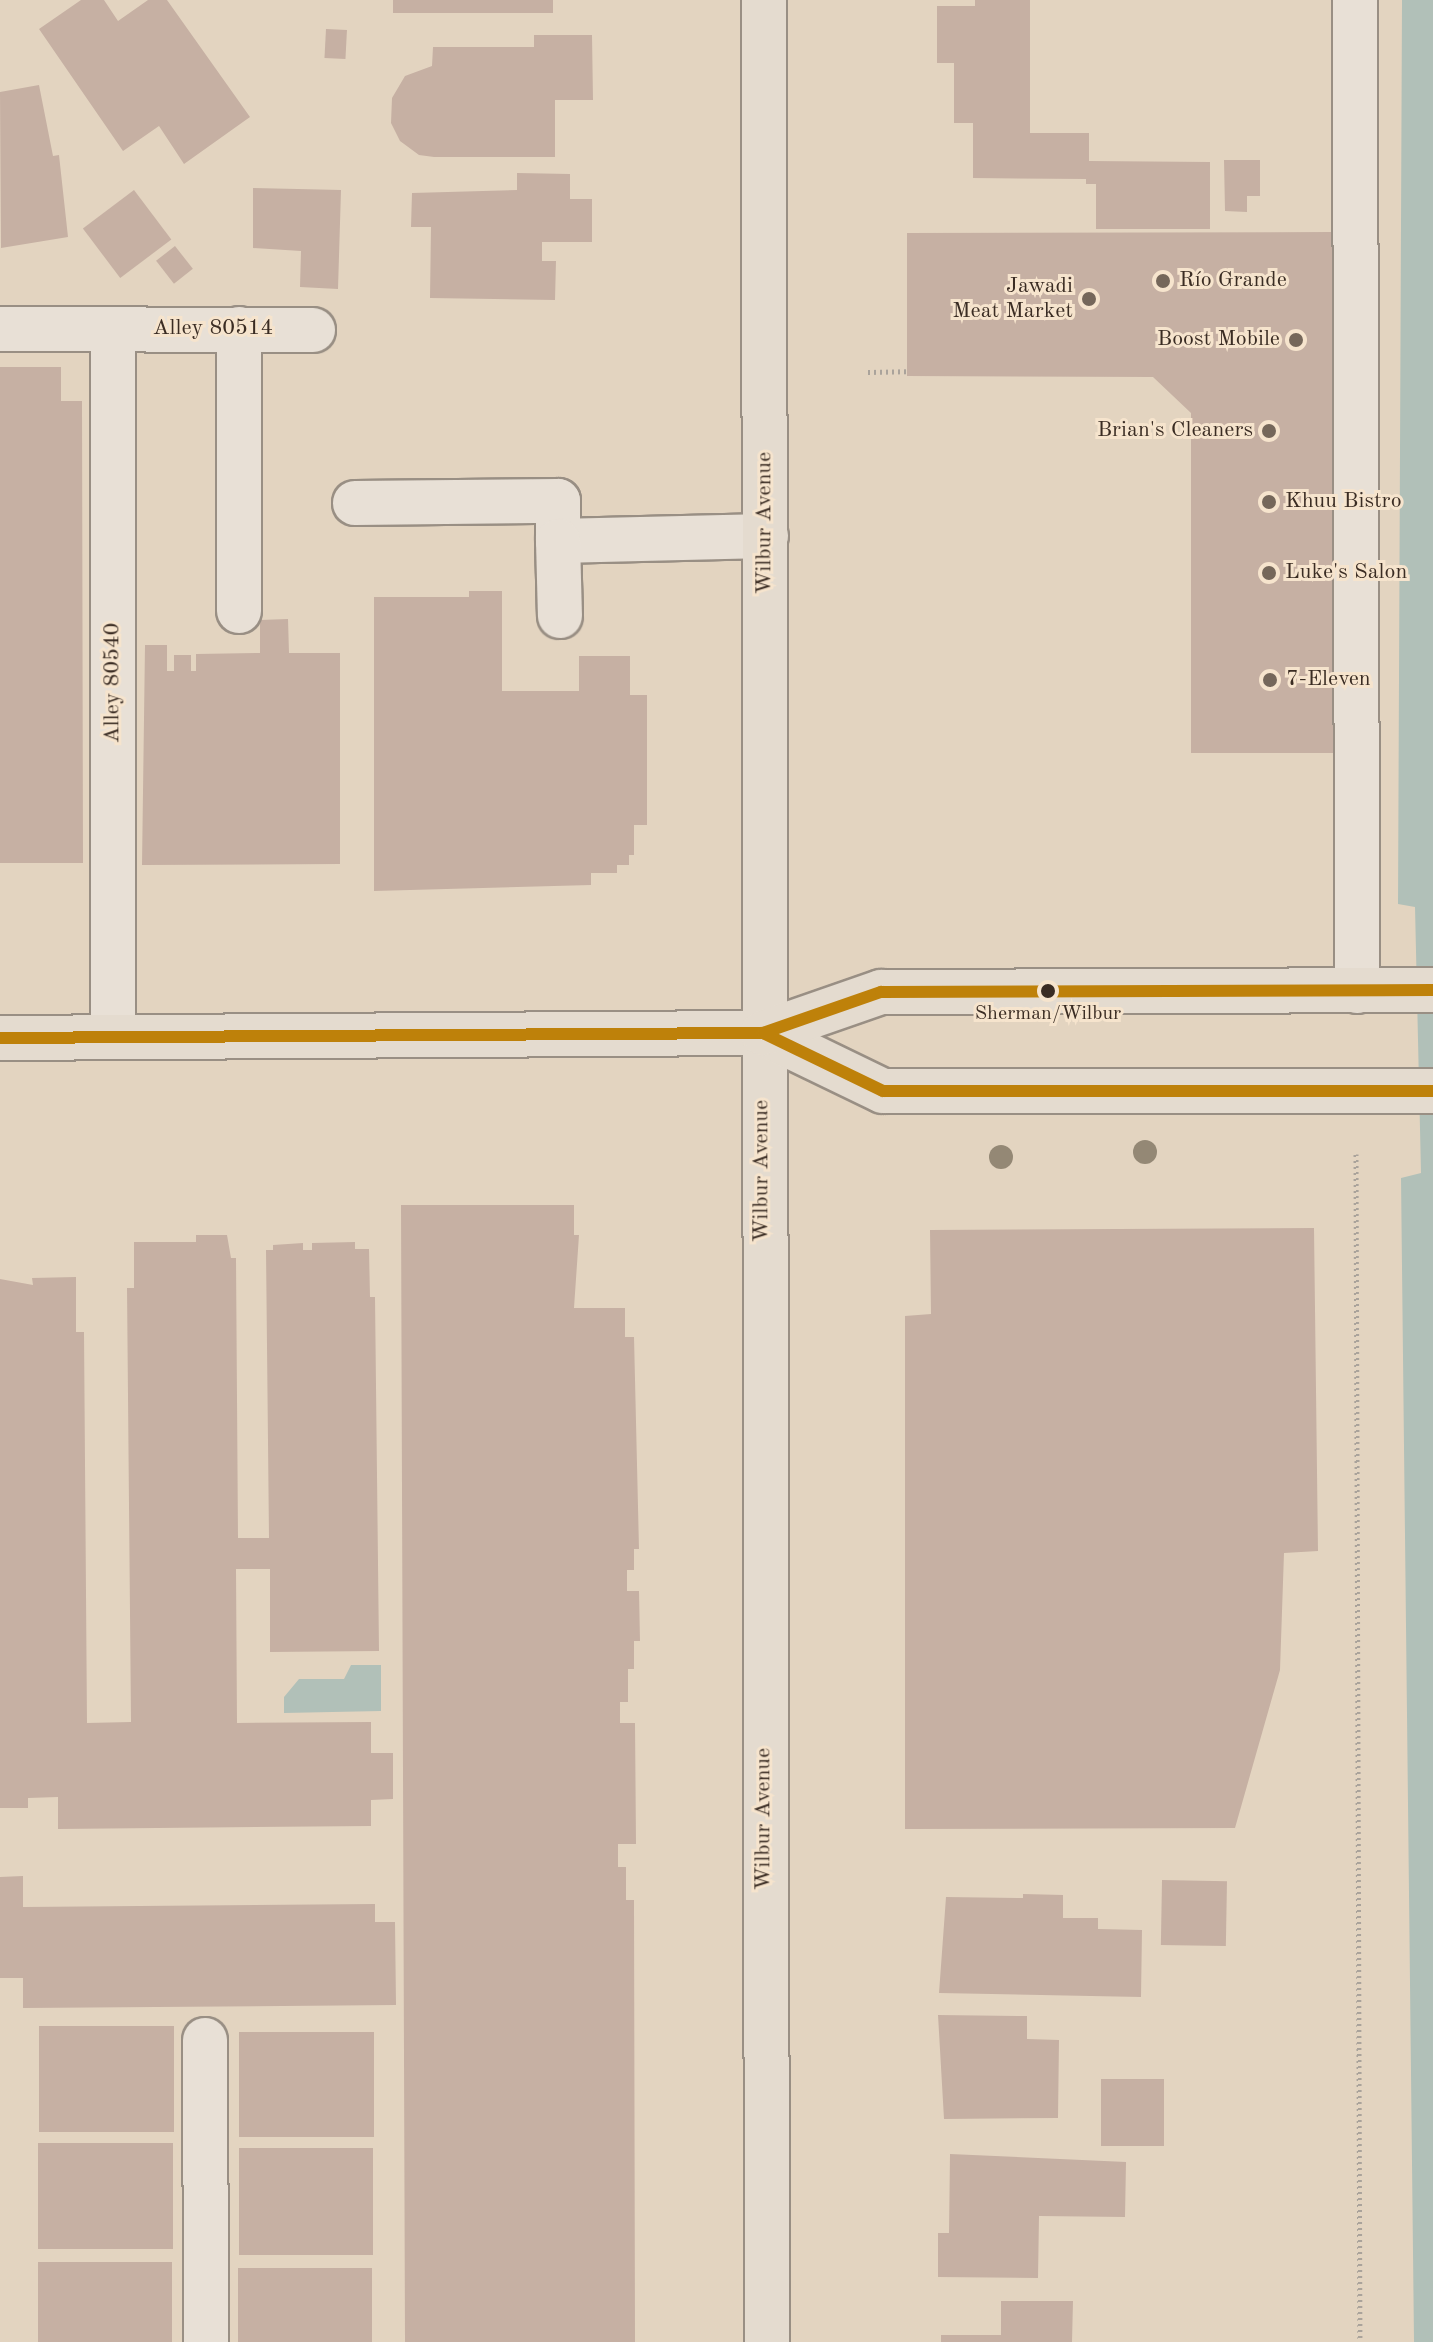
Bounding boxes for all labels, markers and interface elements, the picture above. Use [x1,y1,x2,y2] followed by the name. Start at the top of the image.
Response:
[1179,268,1287,294] place label: Río Grande
[1154,272,1172,290] marker: Río Grande
[952,273,1073,324] place label: Jawadi Meat Market
[1080,290,1098,308] marker: Jawadi Meat Market
[153,316,273,342] street label: Alley 80514
[1157,327,1280,353] place label: Boost Mobile
[1287,331,1305,349] marker: Boost Mobile
[1097,418,1253,444] place label: Brian's Cleaners
[1260,422,1278,440] marker: Brian's Cleaners
[752,452,778,594] street label: Wilbur Avenue
[1285,489,1402,515] place label: Khuu Bistro
[1260,493,1278,511] marker: Khuu Bistro
[1285,560,1407,586] place label: Luke's Salon
[1260,564,1278,582] marker: Luke's Salon
[100,623,126,743] street label: Alley 80540
[1286,667,1371,693] place label: 7-Eleven
[1261,671,1279,689] marker: 7-Eleven
[1040,983,1056,999] marker: Sherman/Wilbur
[975,1002,1121,1026] place label: Sherman/Wilbur
[749,1100,775,1242] street label: Wilbur Avenue
[751,1748,777,1890] street label: Wilbur Avenue

